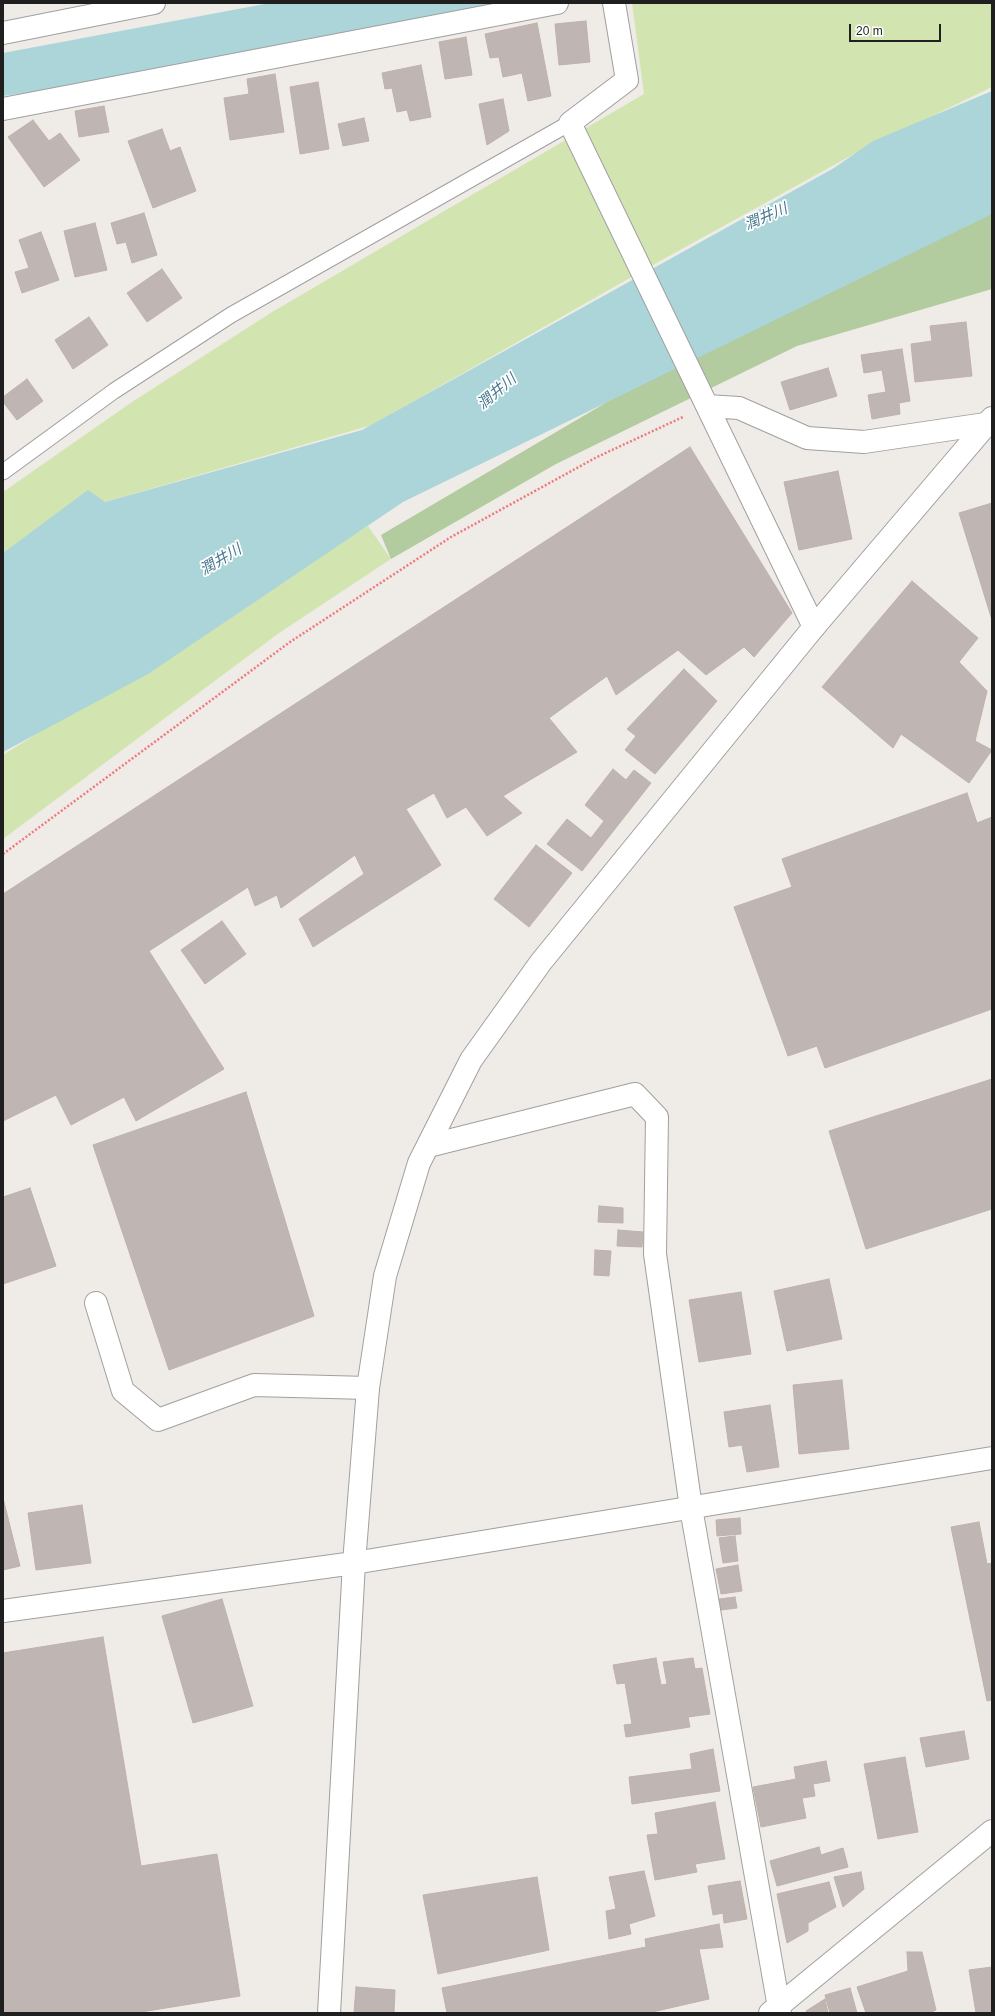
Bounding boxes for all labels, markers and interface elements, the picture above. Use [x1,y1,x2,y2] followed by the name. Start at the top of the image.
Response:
[851,16,943,42] scale bar
[856,24,883,38] text: 20 m
[742,200,790,234] water label: 潤井川
[474,371,520,413] water label: 潤井川
[197,541,245,579] water label: 潤井川

